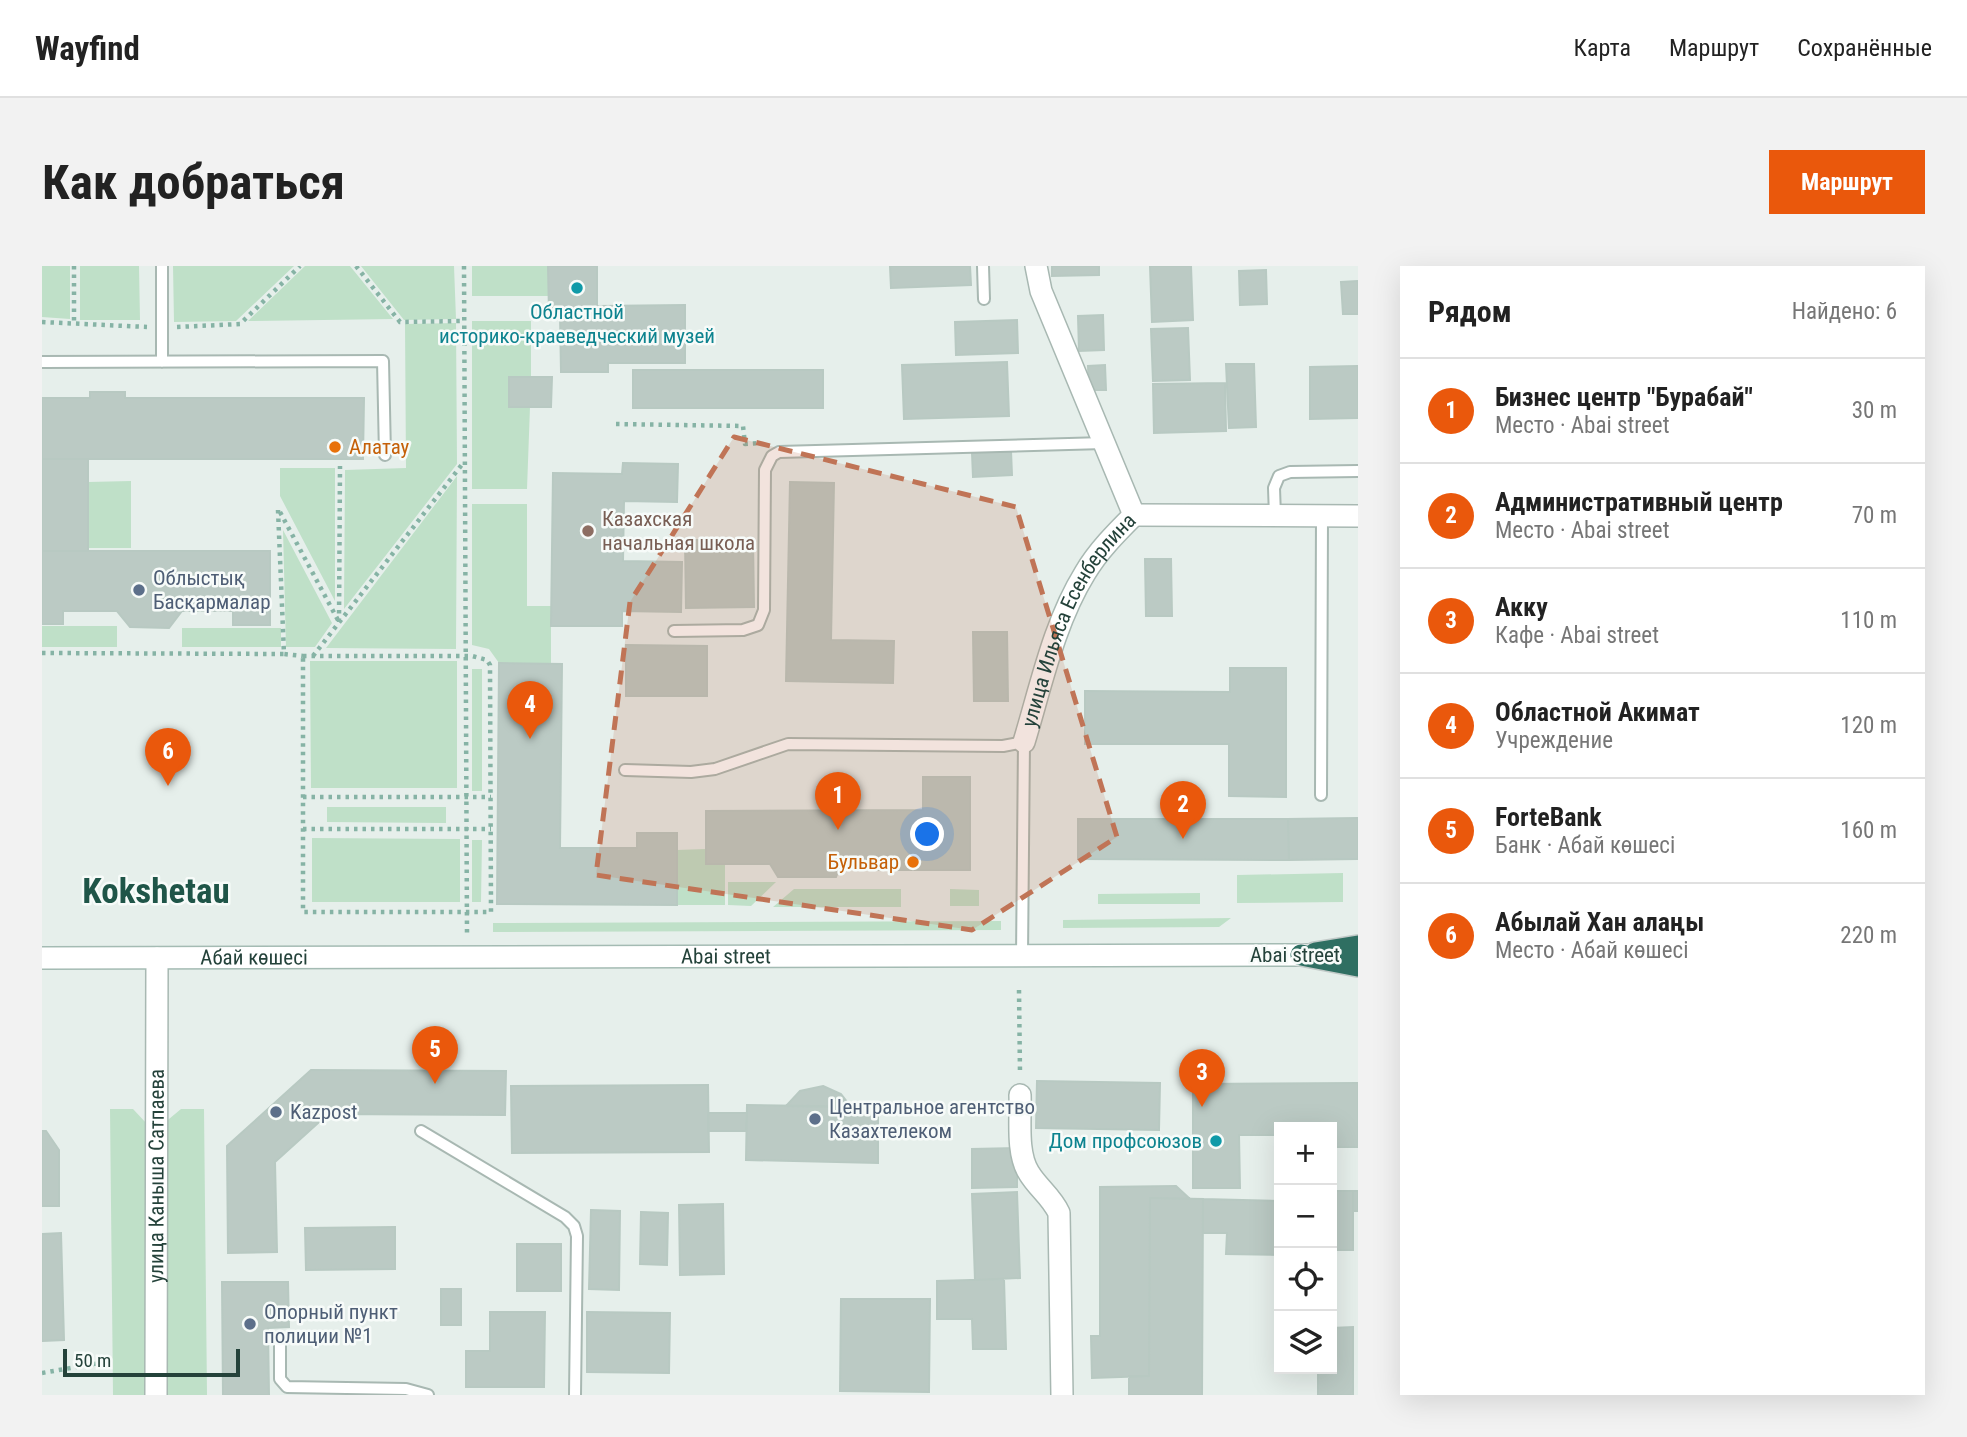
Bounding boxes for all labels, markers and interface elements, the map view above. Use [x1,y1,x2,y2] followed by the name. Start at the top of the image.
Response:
[35,29,140,68] text: Wayfind
[1574,34,1631,62] text: Карта
[1669,34,1759,62] text: Маршрут
[1797,34,1932,62] text: Сохранённые
[1769,150,1925,214] button: Маршрут
[42,154,345,211] text: Как добраться
[569,280,585,296] marker: Областной историко-краеведческий музей
[1428,294,1512,329] text: Рядом
[1792,298,1897,325] text: Найдено: 6
[439,300,715,348] place label: Областной историко-краеведческий музей
[1495,382,1753,412] text: Бизнес центр "Бурабай"
[1445,397,1457,424] text: 1
[1852,397,1897,424] text: 30 m
[1495,412,1669,439] text: Место · Abai street
[349,435,410,459] place label: Алатау
[327,439,343,455] marker: Алатау
[1495,487,1783,517] text: Административный центр
[1445,502,1457,529] text: 2
[1852,502,1897,529] text: 70 m
[602,507,755,555] place label: Казахская начальная школа
[1017,508,1141,730] street label: улица Ильяса Есенберлина
[1495,517,1669,544] text: Место · Abai street
[580,523,596,539] marker: Казахская начальная школа
[153,566,271,614] place label: Облыстық Басқармалар
[131,582,147,598] marker: Облыстық Басқармалар
[1495,592,1548,622] text: Акку
[1445,607,1457,634] text: 3
[1840,607,1897,634] text: 110 m
[1495,622,1659,649] text: Кафе · Abai street
[507,681,553,739] pin: 4
[1495,697,1700,727] text: Областной Акимат
[1445,712,1457,739] text: 4
[1840,712,1897,739] text: 120 m
[1495,727,1613,754] text: Учреждение
[145,728,191,786] pin: 6
[815,772,861,830] pin: 1
[1160,781,1206,839] pin: 2
[1495,802,1602,832] text: ForteBank
[910,817,944,851] your location
[1445,817,1457,844] text: 5
[1840,817,1897,844] text: 160 m
[1495,832,1675,859] text: Банк · Абай көшесі
[827,850,899,874] place label: Бульвар
[905,854,921,870] marker: Бульвар
[82,871,230,912] district label: Kokshetau
[1495,907,1704,937] text: Абылай Хан алаңы
[1445,922,1457,949] text: 6
[1840,922,1897,949] text: 220 m
[1495,937,1688,964] text: Место · Абай көшесі
[1250,943,1340,967] street label: Abai street
[681,944,771,968] street label: Abai street
[200,945,308,970] street label: Абай көшесі
[412,1026,458,1084] pin: 5
[1179,1049,1225,1107] pin: 3
[144,1069,169,1283] street label: улица Каныша Сатпаева
[829,1095,1035,1143] place label: Центральное агентство Казахтелеком
[290,1100,357,1124] place label: Kazpost
[268,1104,284,1120] marker: Kazpost
[807,1111,823,1127] marker: Центральное агентство Казахтелеком
[1274,1122,1337,1374] map controls
[1274,1122,1337,1185] button: +
[1049,1129,1202,1153] place label: Дом профсоюзов
[1208,1133,1224,1149] marker: Дом профсоюзов
[1274,1185,1337,1248] button: −
[1274,1248,1337,1311] button: locate
[264,1300,398,1348] place label: Опорный пункт полиции №1
[1274,1311,1337,1374] button: layers
[242,1316,258,1332] marker: Опорный пункт полиции №1
[63,1346,240,1378] scale bar
[74,1349,111,1372] text: 50 m

